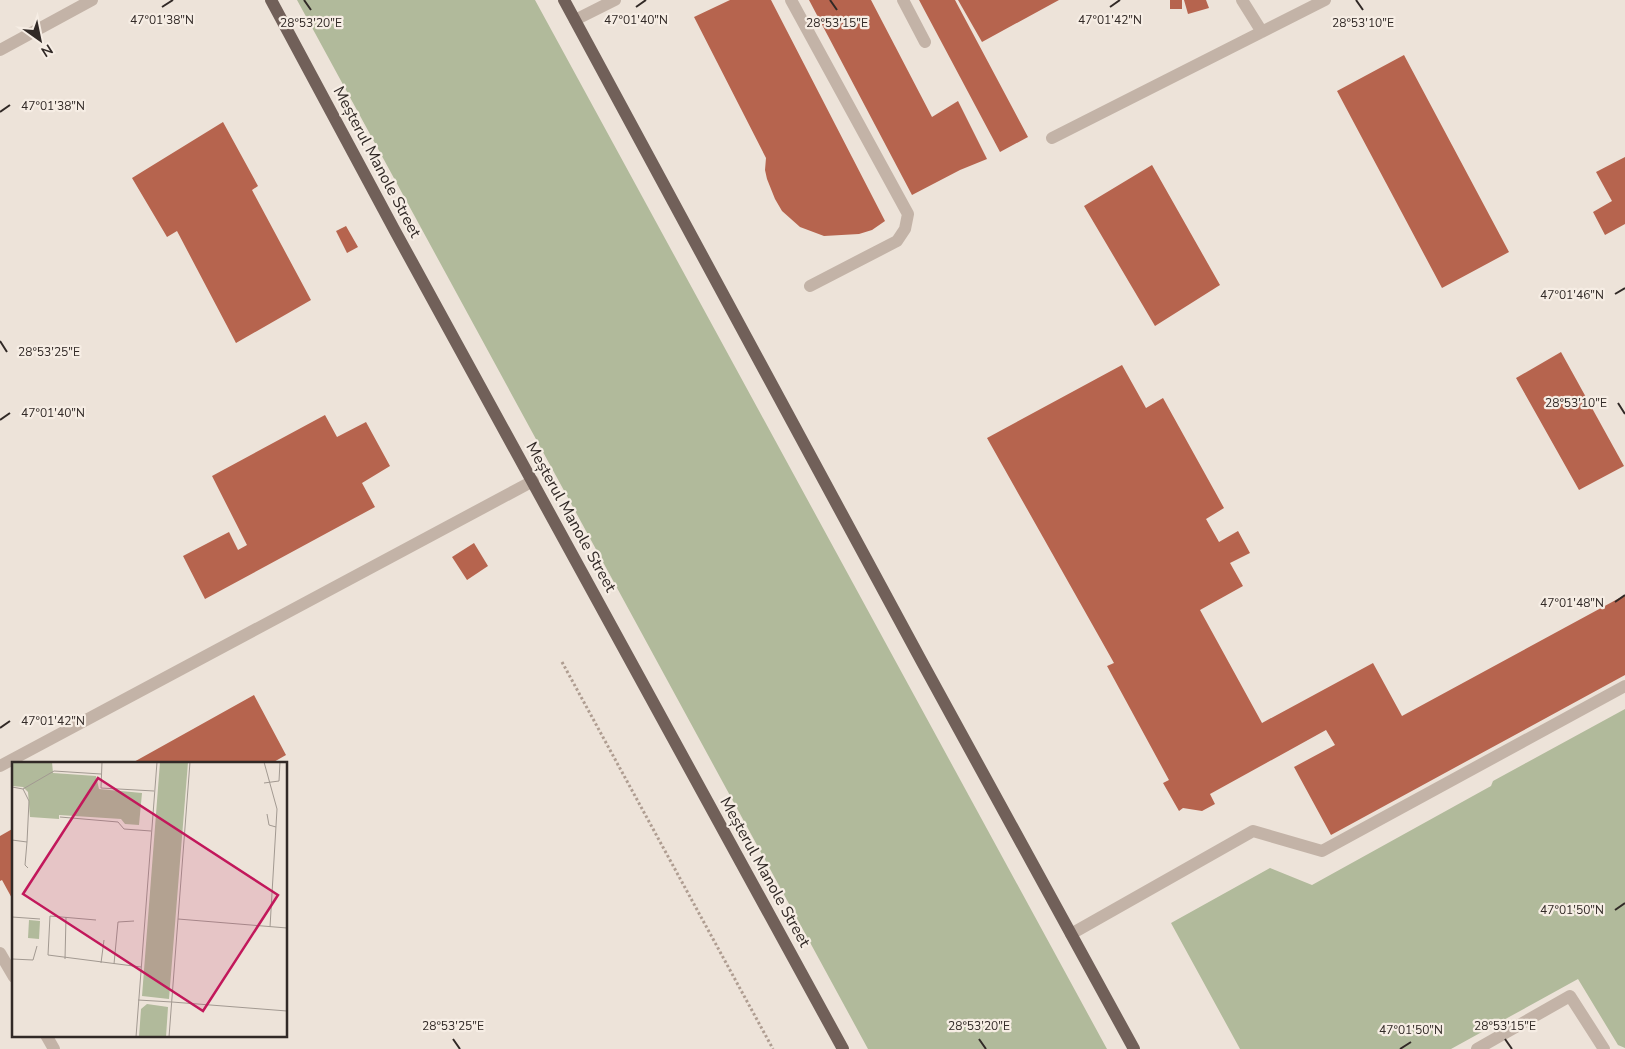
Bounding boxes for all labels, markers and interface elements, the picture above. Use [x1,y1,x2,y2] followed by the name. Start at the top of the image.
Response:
[130,12,194,28] text: 47°01'38"N
[604,12,668,28] text: 47°01'40"N
[1078,12,1142,28] text: 47°01'42"N
[15,15,65,65] north arrow
[280,15,342,31] text: 28°53'20"E
[806,15,868,31] text: 28°53'15"E
[1332,15,1394,31] text: 28°53'10"E
[37,40,56,61] text: N
[328,82,426,242] street label: Meșterul Manole Street
[21,98,85,114] text: 47°01'38"N
[1540,287,1604,303] text: 47°01'46"N
[18,344,80,360] text: 28°53'25"E
[1545,395,1607,411] text: 28°53'10"E
[21,405,85,421] text: 47°01'40"N
[521,438,622,596] street label: Meșterul Manole Street
[1540,595,1604,611] text: 47°01'48"N
[21,713,85,729] text: 47°01'42"N
[12,762,288,1036] inset map
[715,793,816,951] street label: Meșterul Manole Street
[1540,902,1604,918] text: 47°01'50"N
[422,1018,484,1034] text: 28°53'25"E
[948,1018,1010,1034] text: 28°53'20"E
[1474,1018,1536,1034] text: 28°53'15"E
[1379,1022,1443,1038] text: 47°01'50"N

